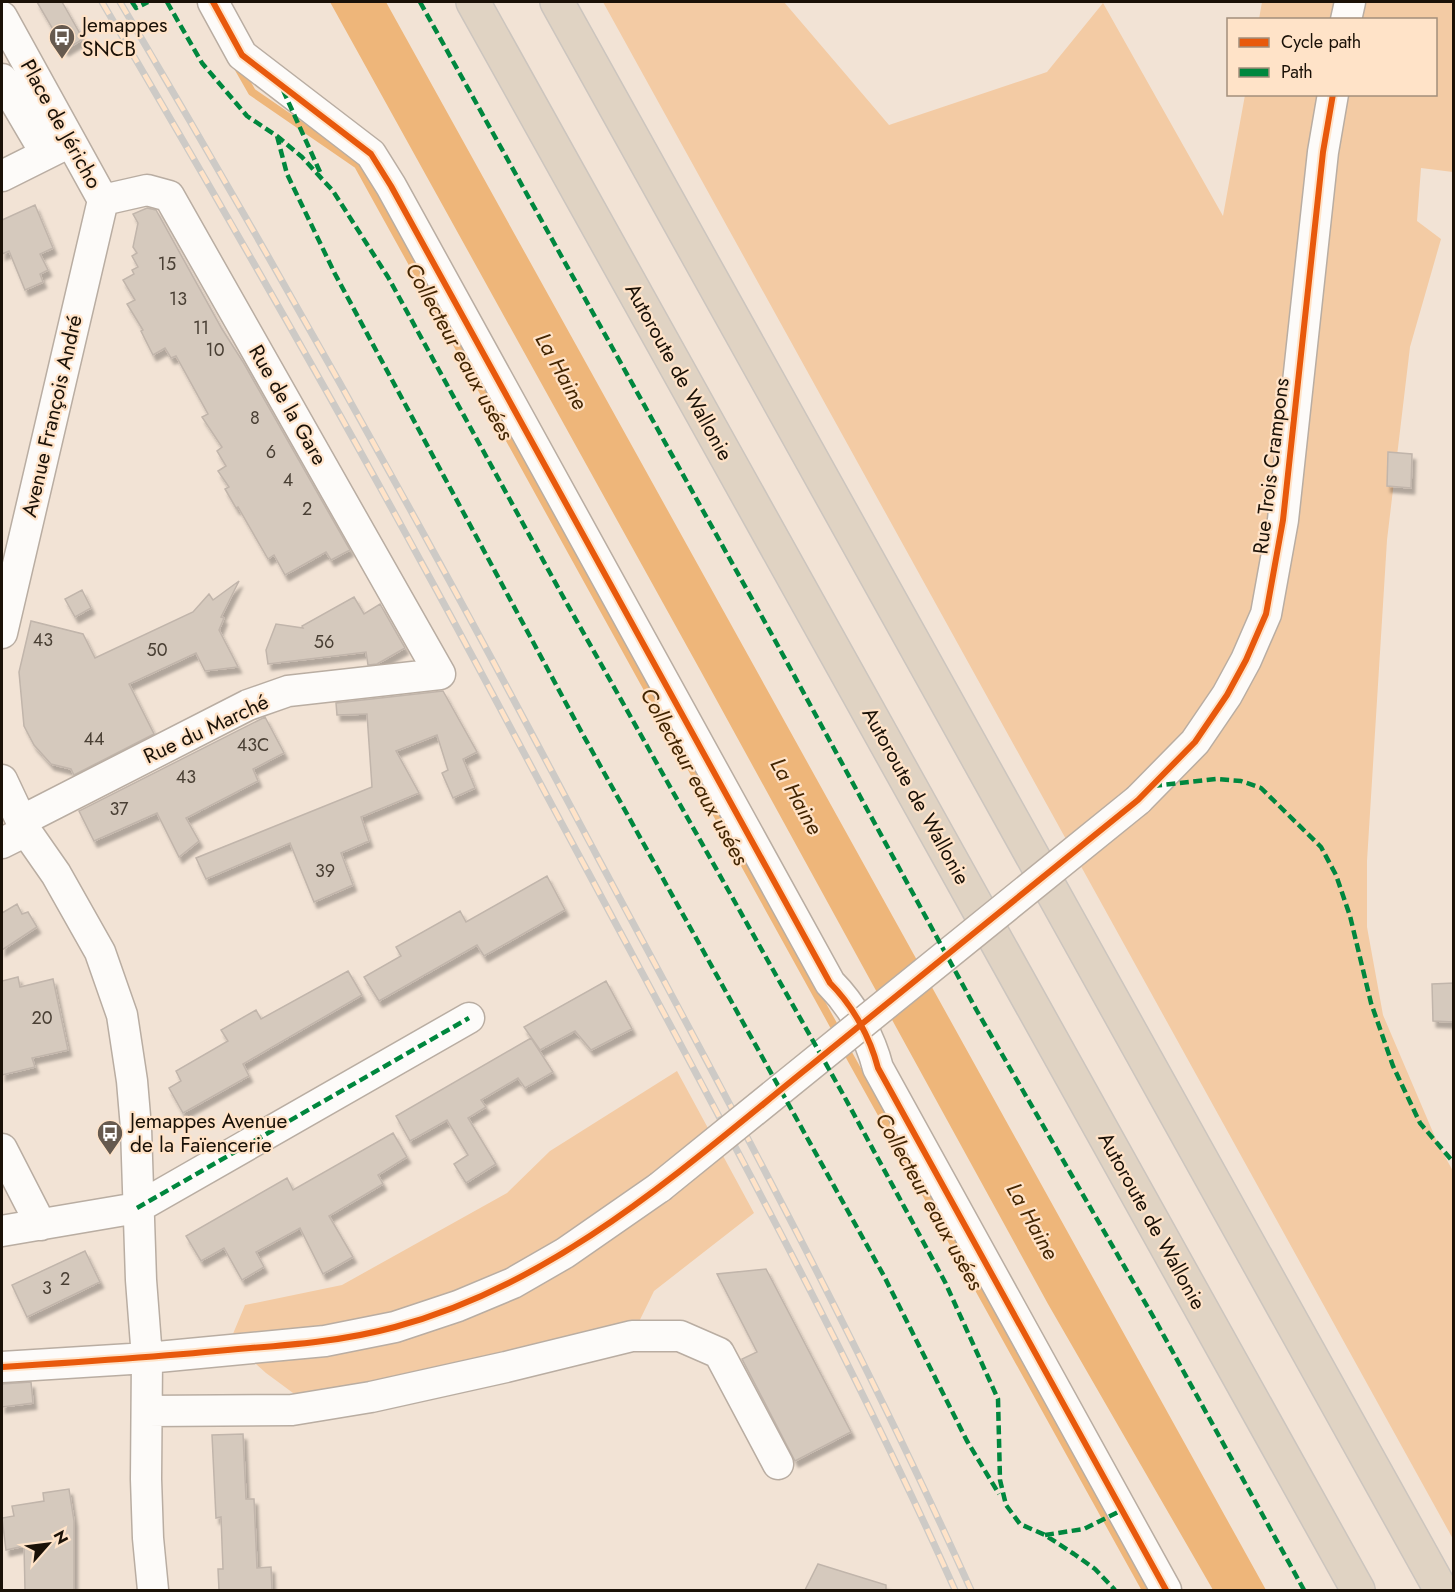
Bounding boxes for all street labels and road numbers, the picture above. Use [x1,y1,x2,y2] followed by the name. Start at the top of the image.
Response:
[13,54,109,194] street label: Place de Jéricho
[618,278,740,466] street label: Autoroute de Wallonie
[14,312,90,520] street label: Avenue François André
[241,339,335,471] street label: Rue de la Gare
[1245,376,1297,556] street label: Rue Trois Crampons
[138,687,274,771] street label: Rue du Marché
[855,702,977,890] street label: Autoroute de Wallonie
[1091,1127,1213,1315] street label: Autoroute de Wallonie

